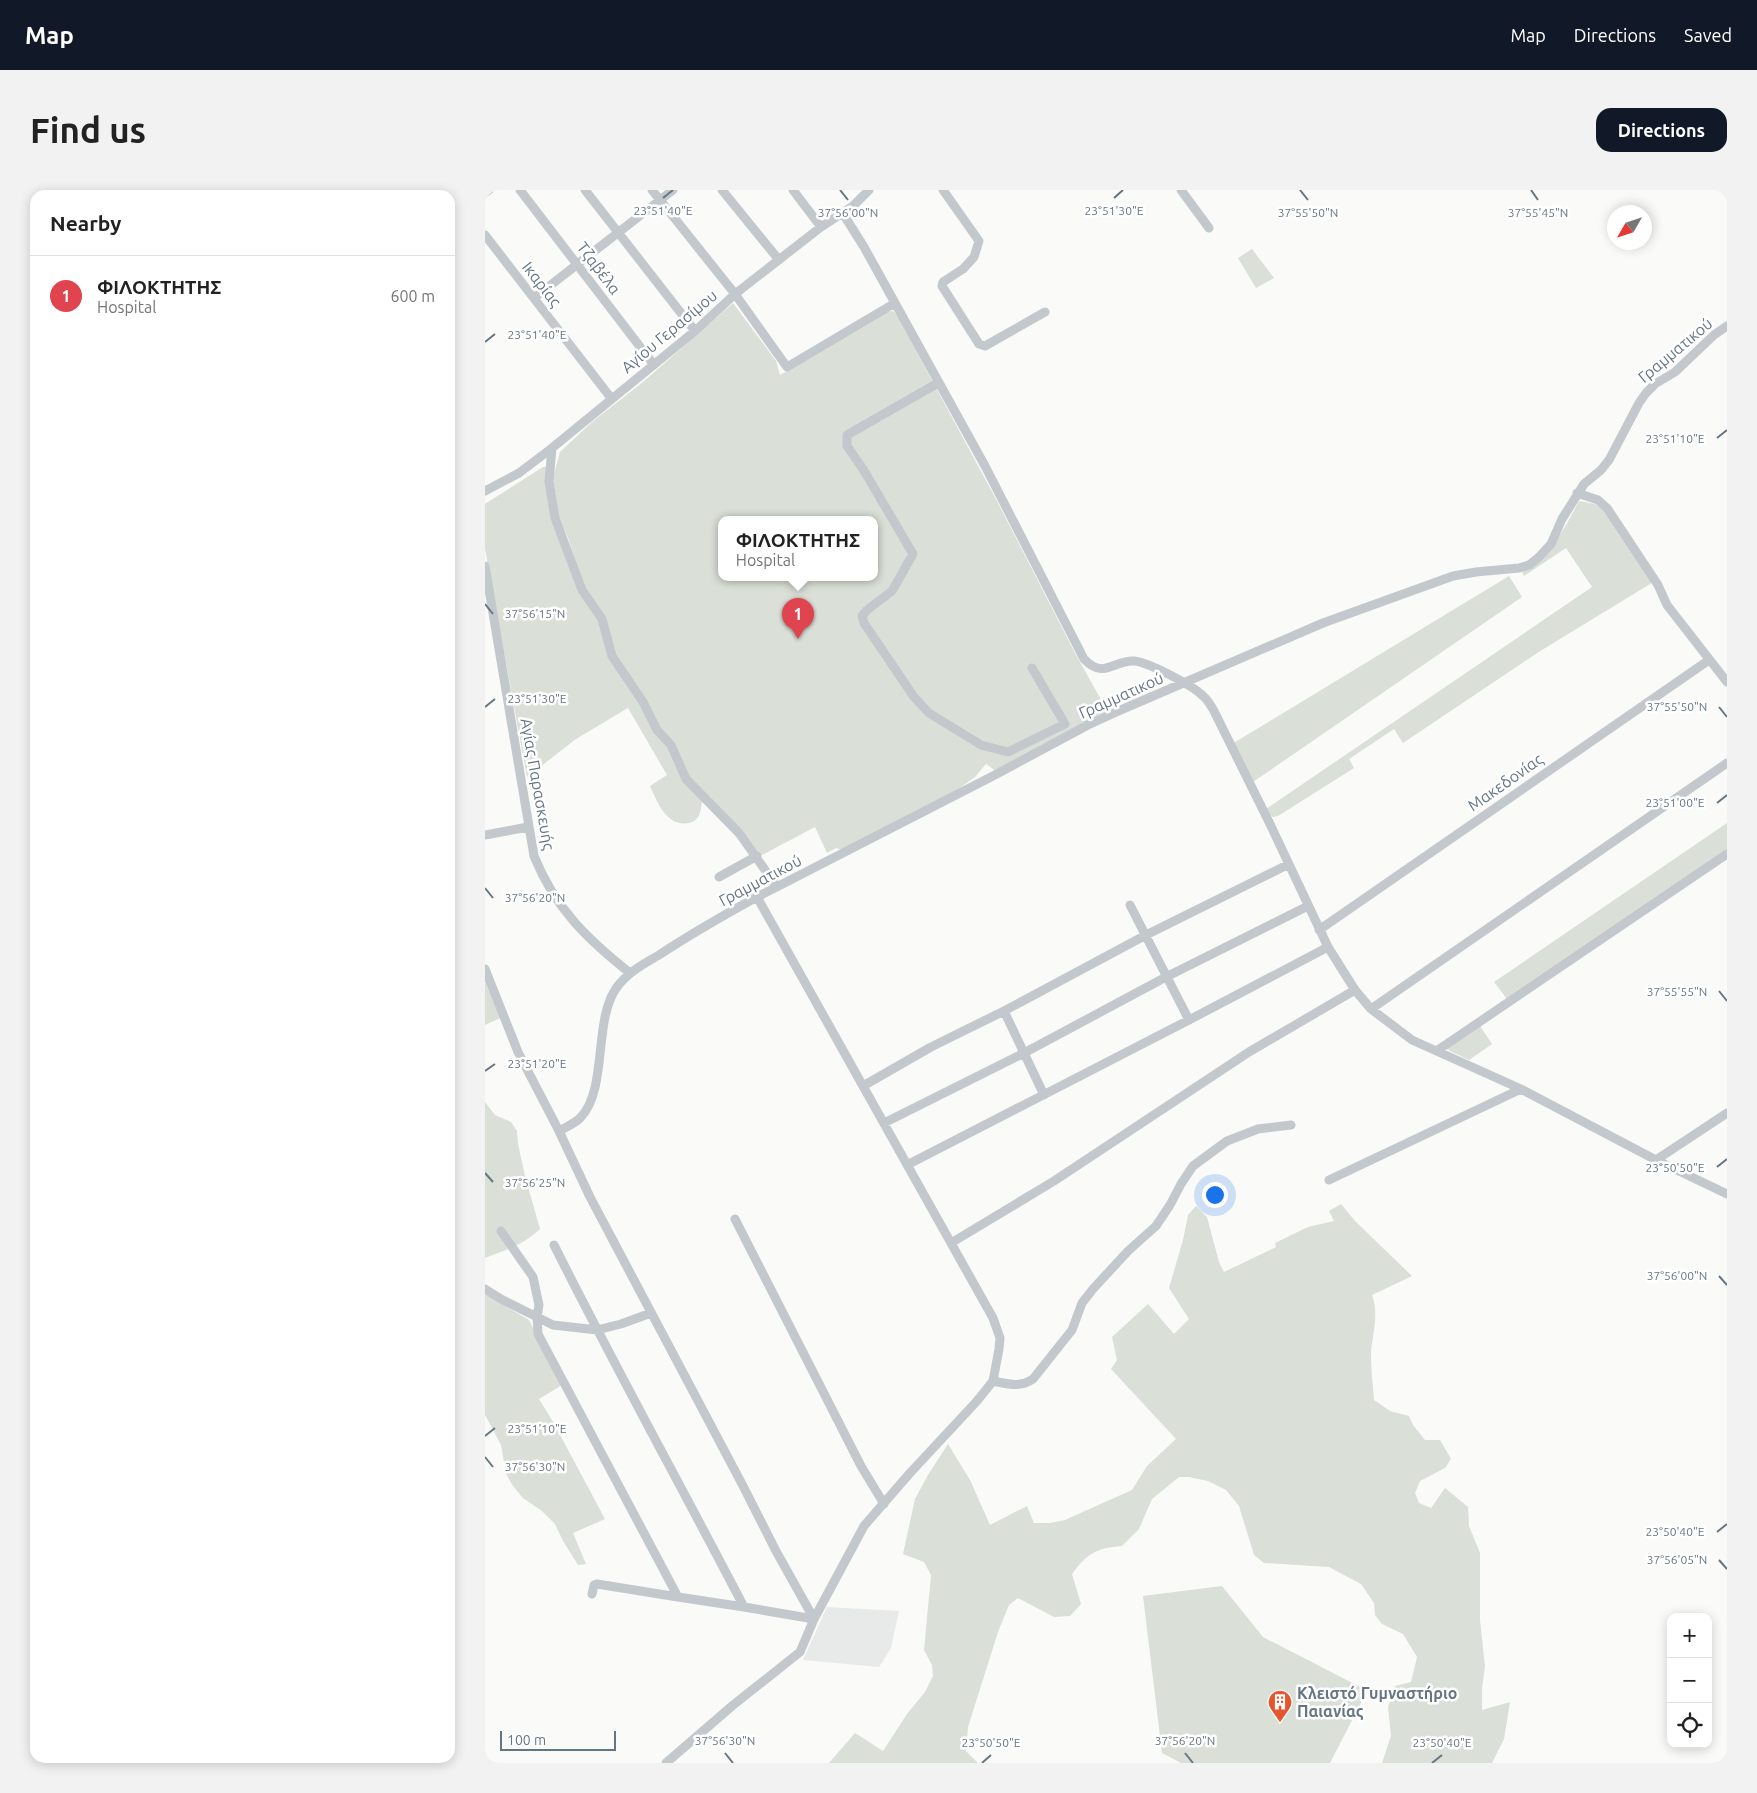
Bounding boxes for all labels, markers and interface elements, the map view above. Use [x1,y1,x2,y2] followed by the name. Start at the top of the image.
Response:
[25,22,74,49] text: Map
[1510,25,1546,45] text: Map
[1574,25,1656,45] text: Directions
[1684,25,1732,45] text: Saved
[1596,108,1727,152] button: Directions
[30,110,146,150] text: Find us
[634,204,693,217] text: 23°51'40"E
[1085,204,1144,217] text: 23°51'30"E
[1607,205,1652,250] north arrow
[818,206,878,219] text: 37°56'00"N
[1278,206,1338,219] text: 37°55'50"N
[1508,206,1568,219] text: 37°55'45"N
[50,211,121,235] text: Nearby
[573,238,625,299] street label: Τζαβέλα
[518,258,565,311] street label: Ικαρίας
[97,276,221,298] text: ΦΙΛΟΚΤΗΤΗΣ
[618,286,720,376] street label: Αγίου Γερασίμου
[61,287,71,305] text: 1
[390,287,435,305] text: 600 m
[97,298,156,316] text: Hospital
[1634,314,1716,386] street label: Γραμματικού
[508,328,567,341] text: 23°51'40"E
[1646,432,1705,445] text: 23°51'10"E
[718,516,878,581] popup
[736,529,860,551] text: ΦΙΛΟΚΤΗΤΗΣ
[736,551,795,569] text: Hospital
[782,598,814,639] pin: 1
[505,607,565,620] text: 37°56'15"N
[1076,668,1166,722] street label: Γραμματικού
[508,692,567,705] text: 23°51'30"E
[1647,700,1707,713] text: 37°55'50"N
[517,717,558,852] street label: Αγίας Παρασκευής
[1464,750,1546,815] street label: Μακεδονίας
[1646,796,1705,809] text: 23°51'00"E
[716,851,804,909] street label: Γραμματικού
[505,891,565,904] text: 37°56'20"N
[1647,985,1707,998] text: 37°55'55"N
[508,1057,567,1070] text: 23°51'20"E
[1646,1161,1705,1174] text: 23°50'50"E
[505,1176,565,1189] text: 37°56'25"N
[1202,1182,1228,1208] your location
[1647,1269,1707,1282] text: 37°56'00"N
[508,1422,567,1435] text: 23°51'10"E
[505,1460,565,1473] text: 37°56'30"N
[1646,1525,1705,1538] text: 23°50'40"E
[1647,1553,1707,1566] text: 37°56'05"N
[1667,1613,1712,1748] map controls
[1667,1613,1712,1658] button: +
[1667,1658,1712,1703] button: −
[1297,1684,1457,1721] place label: Κλειστό Γυμναστήριο Παιανίας
[1267,1689,1293,1723] building icon: Κλειστό Γυμναστήριο Παιανίας
[1667,1703,1712,1748] button: locate
[500,1728,616,1751] scale bar
[507,1732,546,1748] text: 100 m
[695,1734,755,1747] text: 37°56'30"N
[1155,1734,1215,1747] text: 37°56'20"N
[962,1736,1021,1749] text: 23°50'50"E
[1413,1736,1472,1749] text: 23°50'40"E

